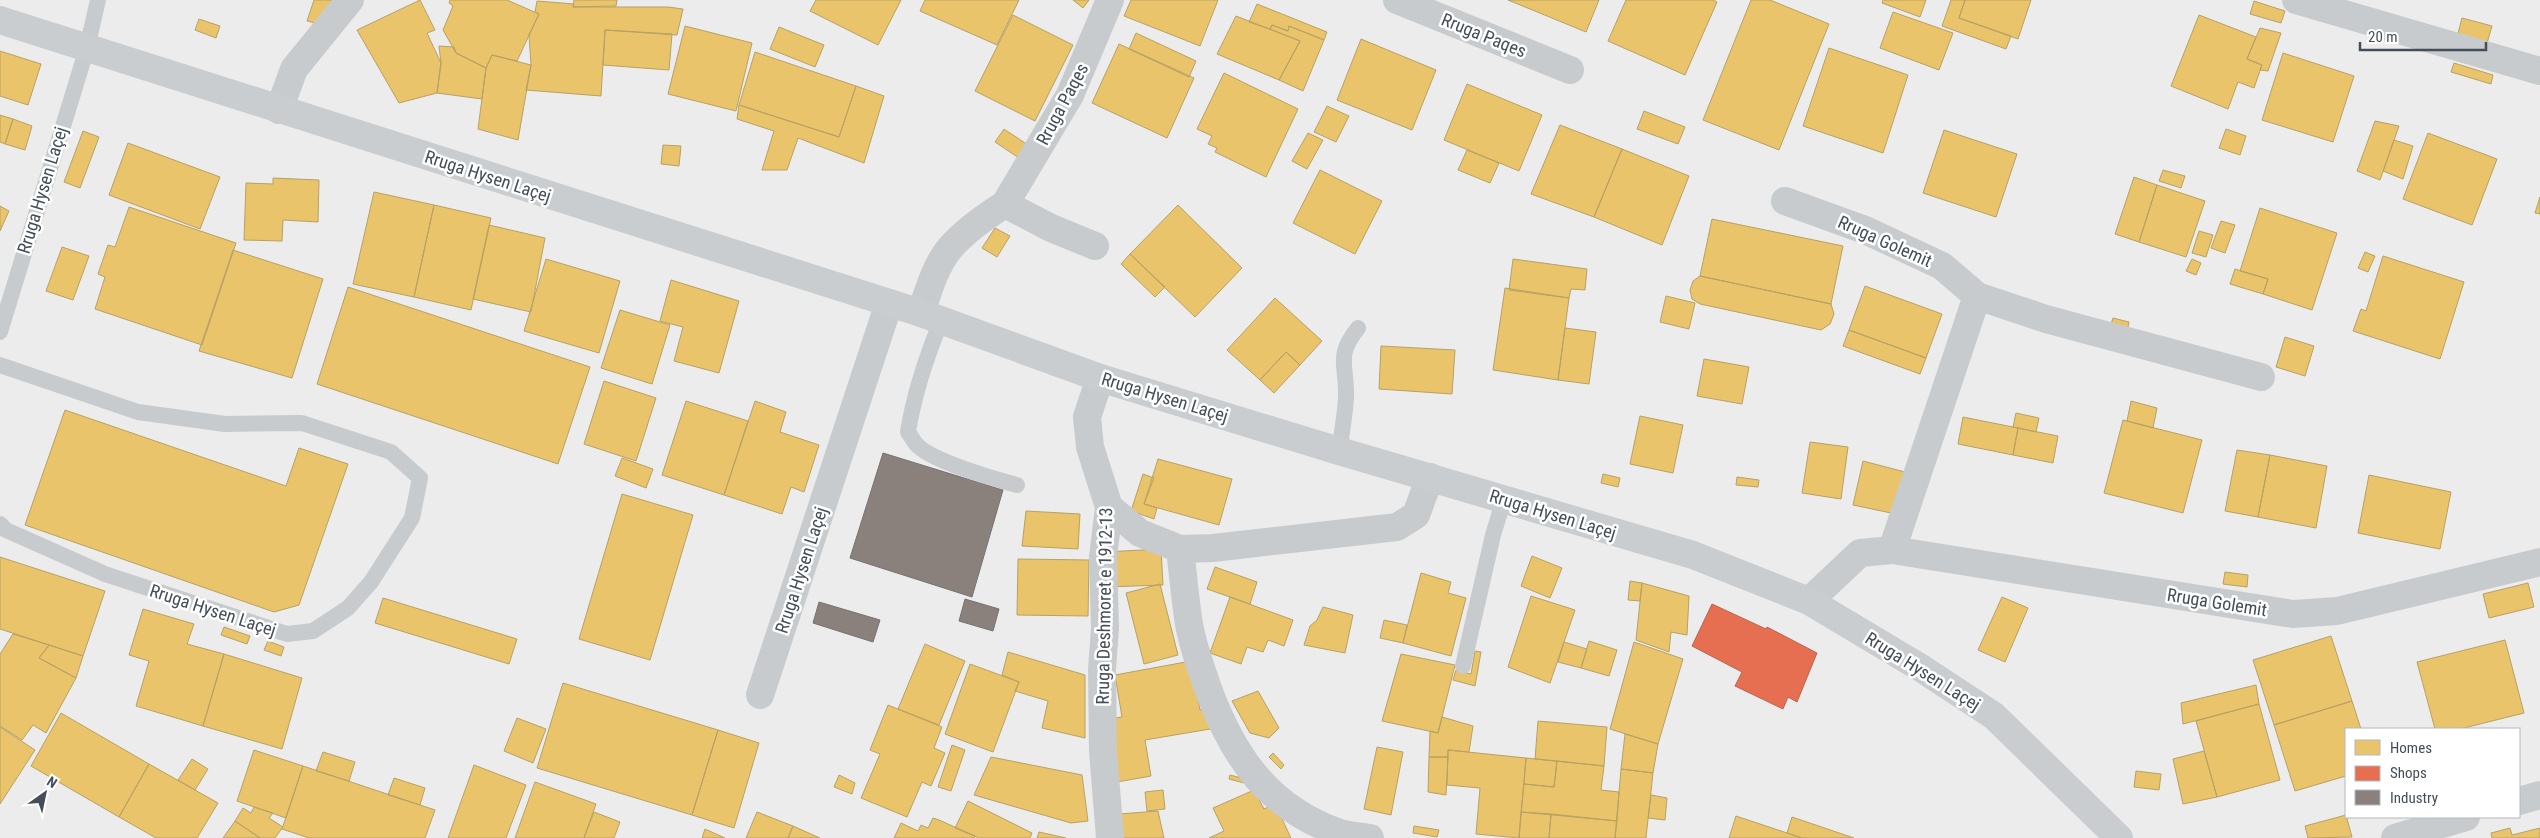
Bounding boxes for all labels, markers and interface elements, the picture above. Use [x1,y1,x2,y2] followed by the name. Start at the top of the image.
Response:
[1439,8,1529,62] street label: Rruga Paqes
[2360,20,2486,52] scale bar
[2368,28,2398,46] text: 20 m
[1032,60,1092,148] street label: Rruga Paqes
[13,124,71,256] street label: Rruga Hysen Laçej
[422,146,554,206] street label: Rruga Hysen Laçej
[1835,211,1935,271] street label: Rruga Golemit
[1099,368,1231,426] street label: Rruga Hysen Laçej
[1487,485,1619,543] street label: Rruga Hysen Laçej
[771,504,831,636] street label: Rruga Hysen Laçej
[1092,507,1116,705] street label: Rruga Deshmoret e 1912-13
[147,580,279,640] street label: Rruga Hysen Laçej
[2166,584,2268,620] street label: Rruga Golemit
[1862,627,1984,715] street label: Rruga Hysen Laçej
[2345,728,2520,818] legend
[2390,739,2432,757] text: Homes
[2390,764,2427,782] text: Shops
[20,768,70,818] north arrow
[44,773,60,791] text: N
[2390,789,2438,807] text: Industry

